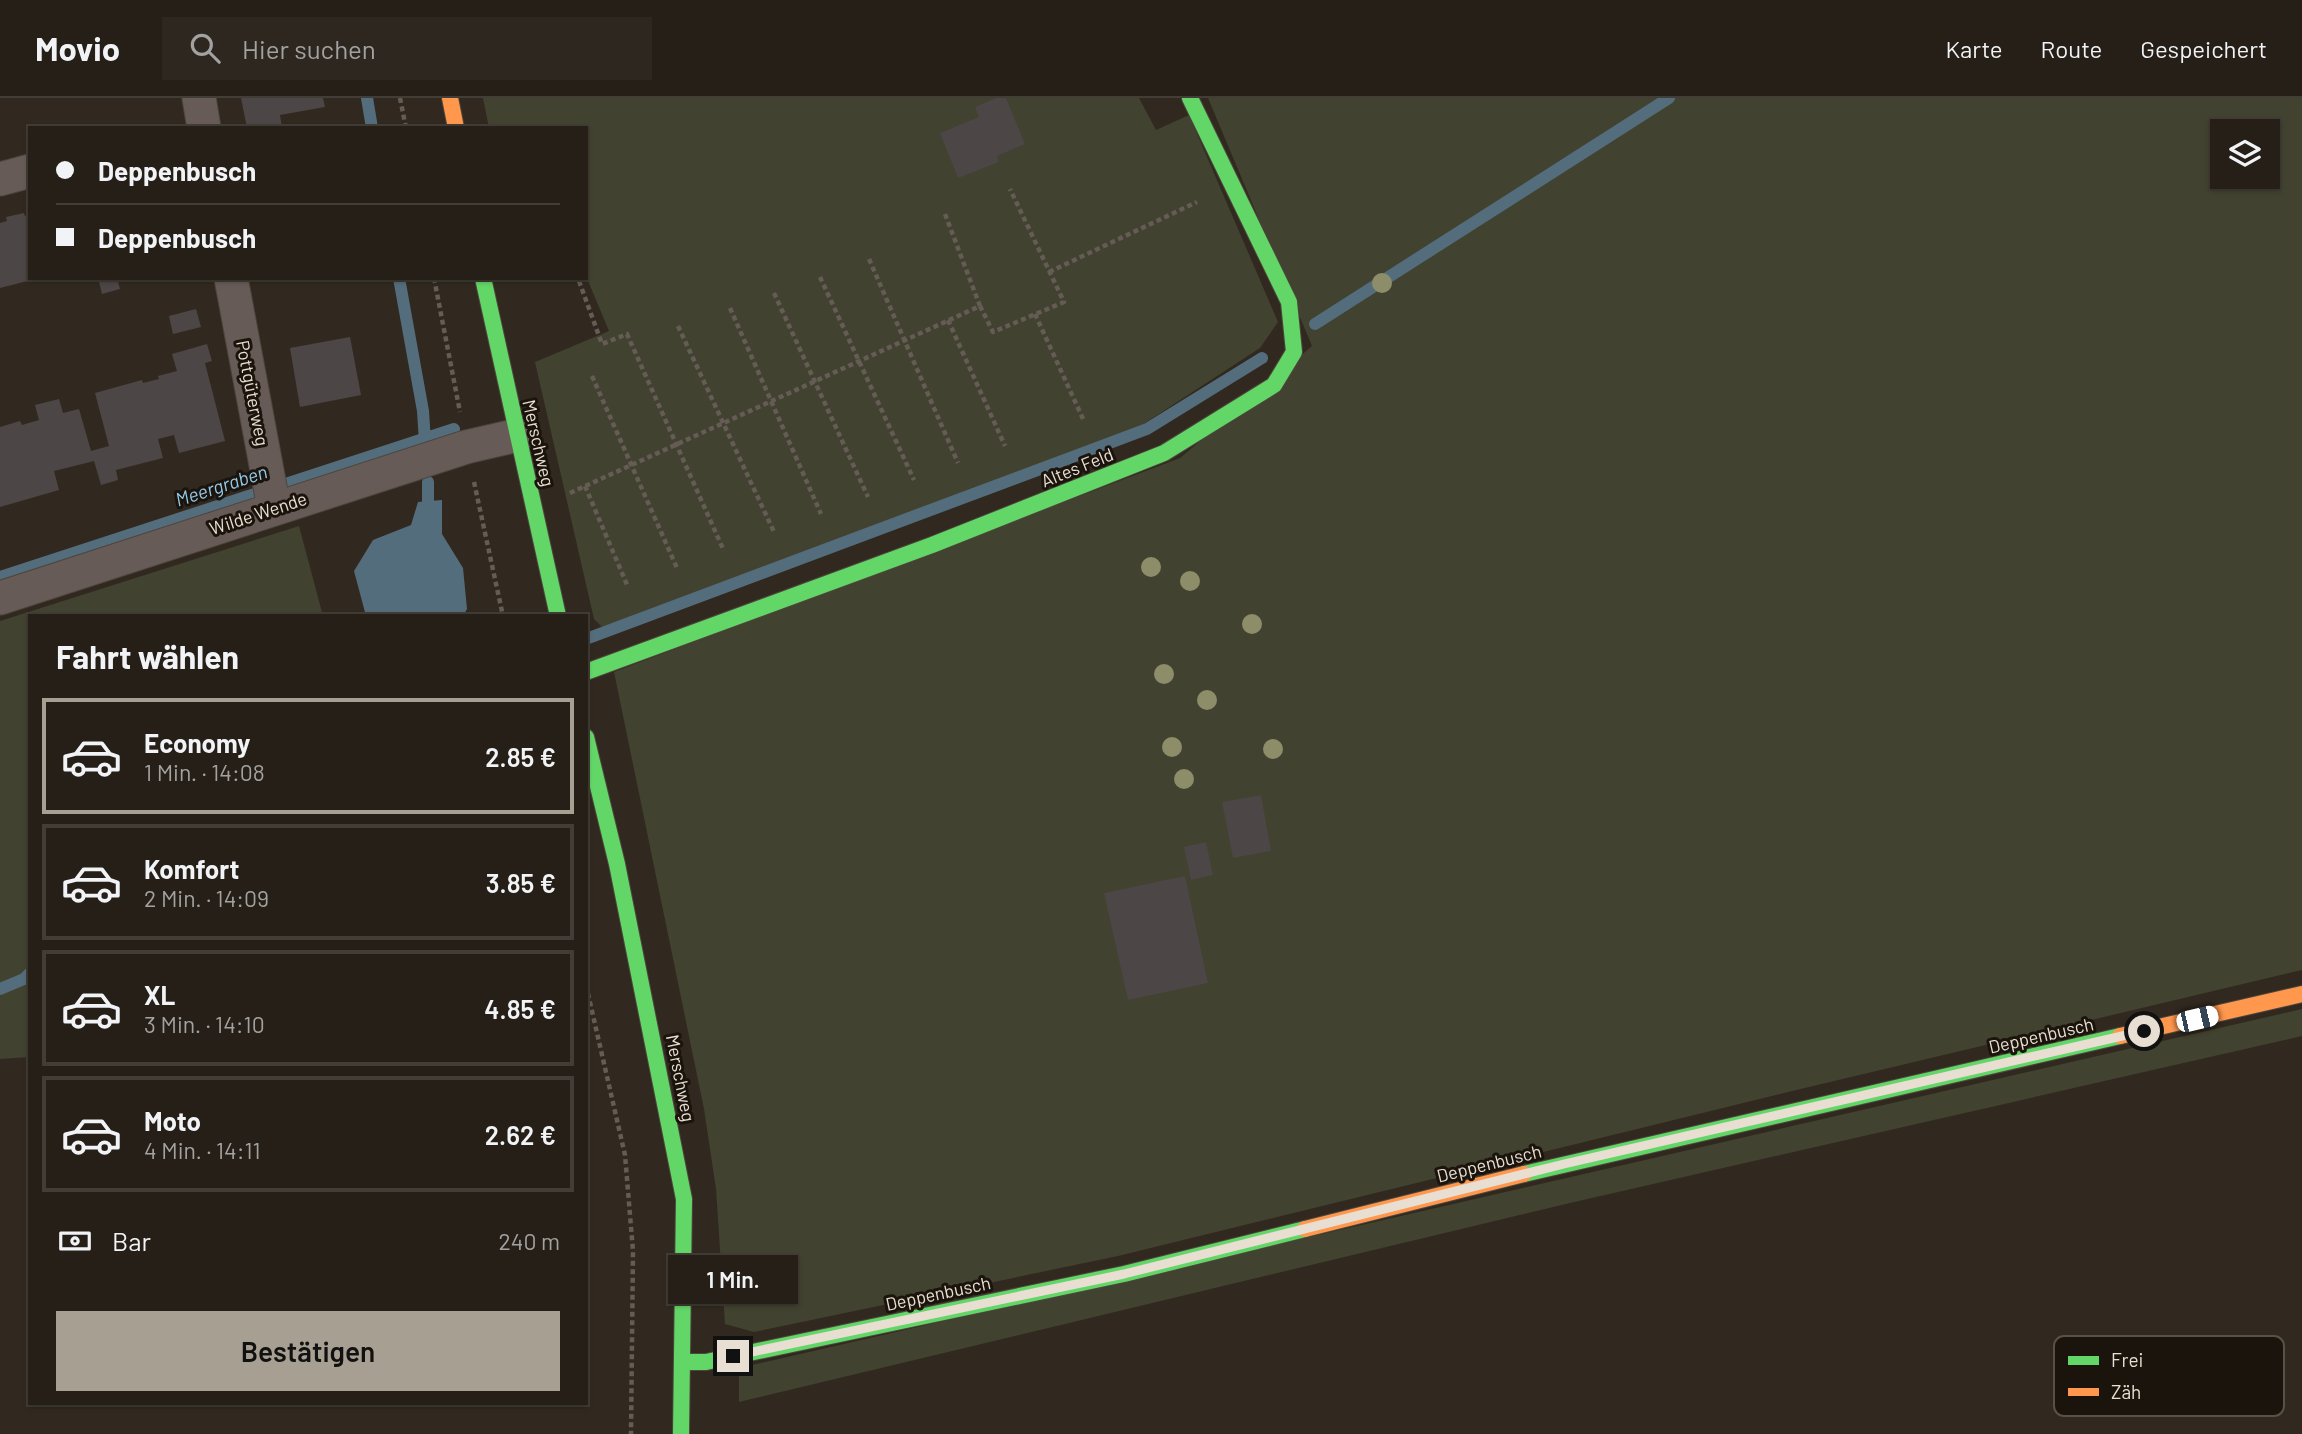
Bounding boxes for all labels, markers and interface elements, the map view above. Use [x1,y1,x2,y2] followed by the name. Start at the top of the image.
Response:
[162,17,652,80] search box
[35,28,120,68] text: Movio
[186,29,224,67] icon: search
[242,33,376,64] text: Hier suchen
[1945,34,2003,63] text: Karte
[2041,34,2102,63] text: Route
[2140,34,2267,63] text: Gespeichert
[2210,119,2280,189] map controls
[2210,119,2280,189] button: layers
[98,155,256,186] text: Deppenbusch
[98,222,256,253] text: Deppenbusch
[232,338,274,448] street label: Pottgüterweg
[518,397,560,489] street label: Merschweg
[1038,443,1116,491] street label: Altes Feld
[172,459,270,511] water label: Meergraben
[207,487,309,539] street label: Wilde Wende
[56,637,239,675] text: Fahrt wählen
[60,725,123,788] icon: car
[144,727,250,758] text: Economy
[485,741,556,772] text: 2.85 €
[144,758,265,786] text: 1 Min. · 14:08
[60,851,123,914] icon: car
[144,853,239,884] text: Komfort
[486,867,556,898] text: 3.85 €
[144,884,269,912] text: 2 Min. · 14:09
[60,977,123,1040] icon: car
[144,979,175,1010] text: XL
[484,993,556,1024] text: 4.85 €
[2175,1004,2220,1034] car
[144,1010,265,1038] text: 3 Min. · 14:10
[1986,1012,2096,1058] street label: Deppenbusch
[2128,1015,2160,1047] route start
[662,1033,700,1123] street label: Merschweg
[60,1103,123,1166] icon: car
[144,1105,201,1136] text: Moto
[485,1119,556,1150] text: 2.62 €
[144,1136,261,1164] text: 4 Min. · 14:11
[1434,1139,1544,1187] street label: Deppenbusch
[56,1222,94,1260] icon: cash
[112,1225,151,1256] text: Bar
[498,1227,560,1255] text: 240 m
[668,1254,798,1304] callout: 1 Min.
[706,1265,760,1293] text: 1 Min.
[883,1271,993,1315] street label: Deppenbusch
[56,1311,560,1391] button: Bestätigen
[2054,1336,2284,1416] legend
[717,1340,749,1372] route end
[2111,1348,2143,1371] text: Frei
[2111,1380,2141,1403] text: Zäh

